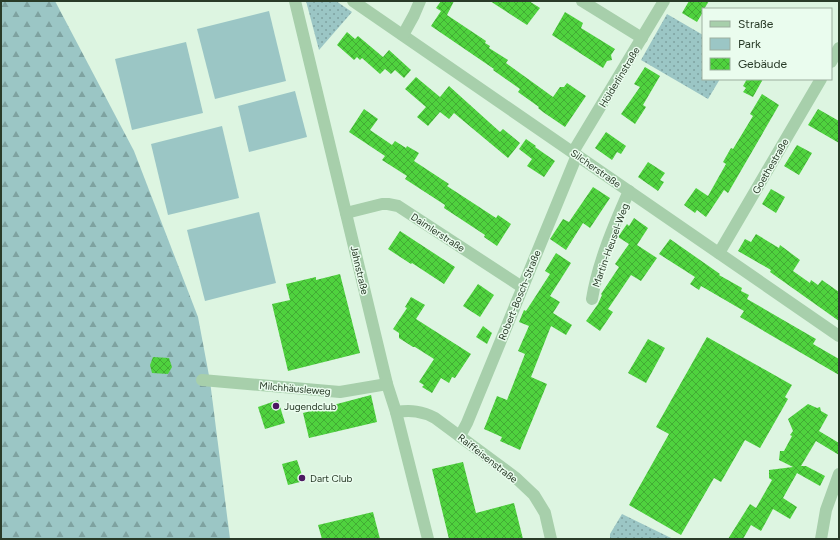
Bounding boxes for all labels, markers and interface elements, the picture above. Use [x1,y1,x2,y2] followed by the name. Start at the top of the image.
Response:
[702,8,832,80] legend
[738,17,774,31] text: Straße
[738,37,761,51] text: Park
[596,44,643,110] street label: Hölderlinstraße
[738,57,788,71] text: Gebäude
[749,136,792,196] street label: Goethestraße
[568,146,624,191] street label: Silcherstraße
[589,201,632,289] street label: Martin-Heusel-Weg
[408,210,468,255] street label: Daimlerstraße
[348,245,372,296] street label: Jahnstraße
[495,248,544,342] street label: Robert-Bosch-Straße
[259,379,331,398] street label: Milchhäusleweg
[284,400,337,413] place label: Jugendclub
[271,401,281,411] marker: Jugendclub
[455,431,521,486] street label: Raiffeisenstraße
[310,472,353,485] place label: Dart Club
[297,473,307,483] marker: Dart Club

